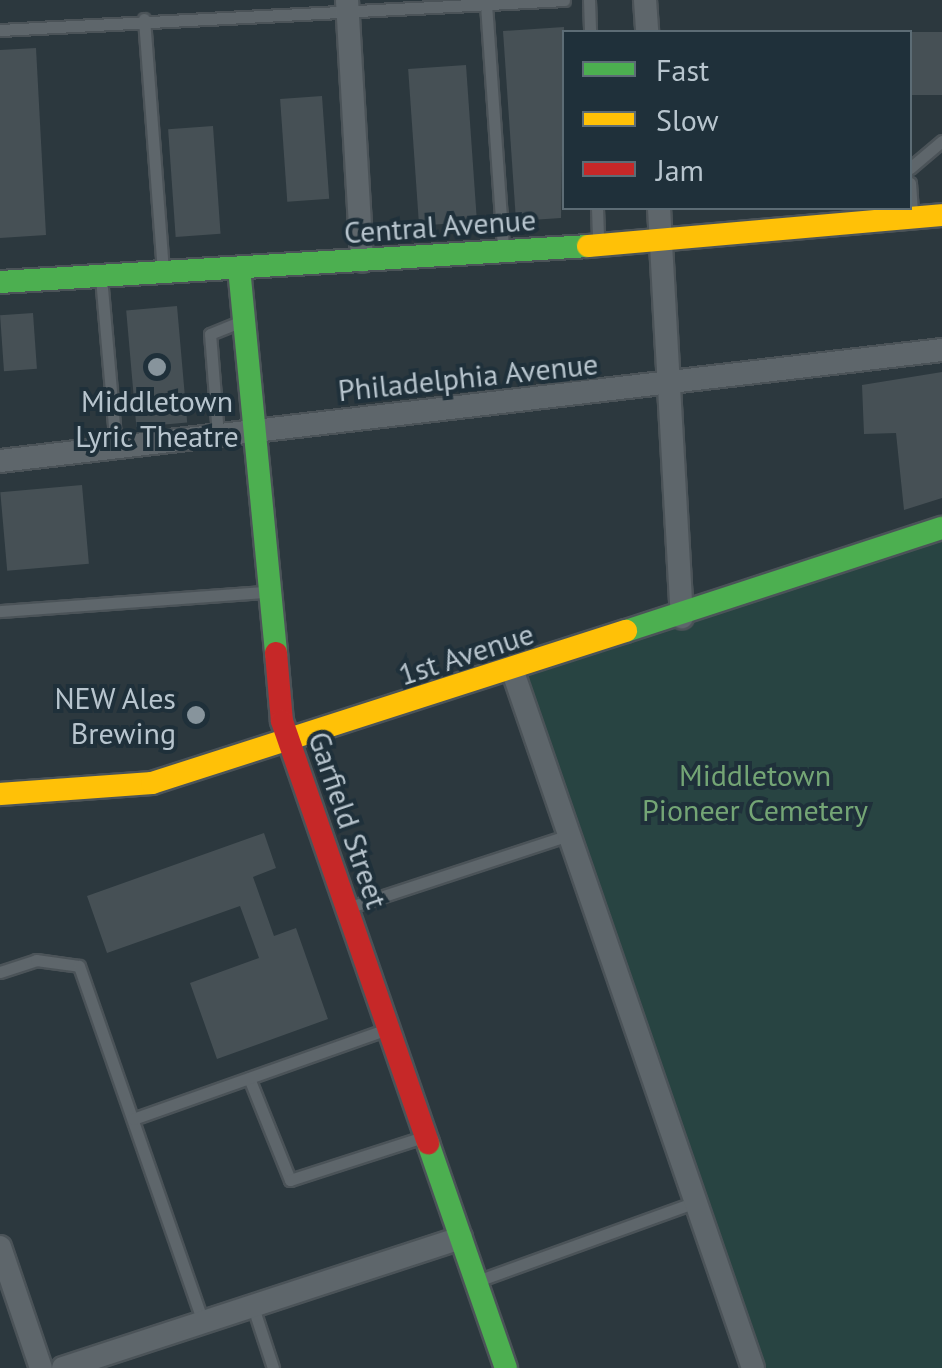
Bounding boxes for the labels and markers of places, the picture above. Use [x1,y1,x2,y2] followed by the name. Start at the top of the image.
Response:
[146,356,168,378] marker: Middletown Lyric Theatre
[74,383,240,454] place label: Middletown Lyric Theatre
[53,680,176,750] place label: NEW Ales Brewing
[185,704,207,726] marker: NEW Ales Brewing

